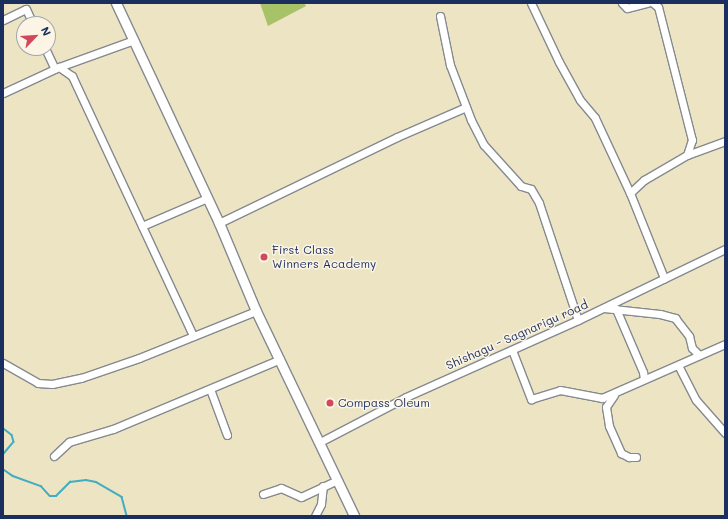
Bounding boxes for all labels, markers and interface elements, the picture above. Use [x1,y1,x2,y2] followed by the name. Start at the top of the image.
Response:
[16,16,56,56] north arrow
[38,24,55,38] text: N
[272,243,376,271] place label: First Class Winners Academy
[259,252,269,262] marker: First Class Winners Academy
[444,297,590,373] street label: Shishagu - Sagnarigu road
[338,396,430,410] place label: Compass Oleum
[325,398,335,408] marker: Compass Oleum

